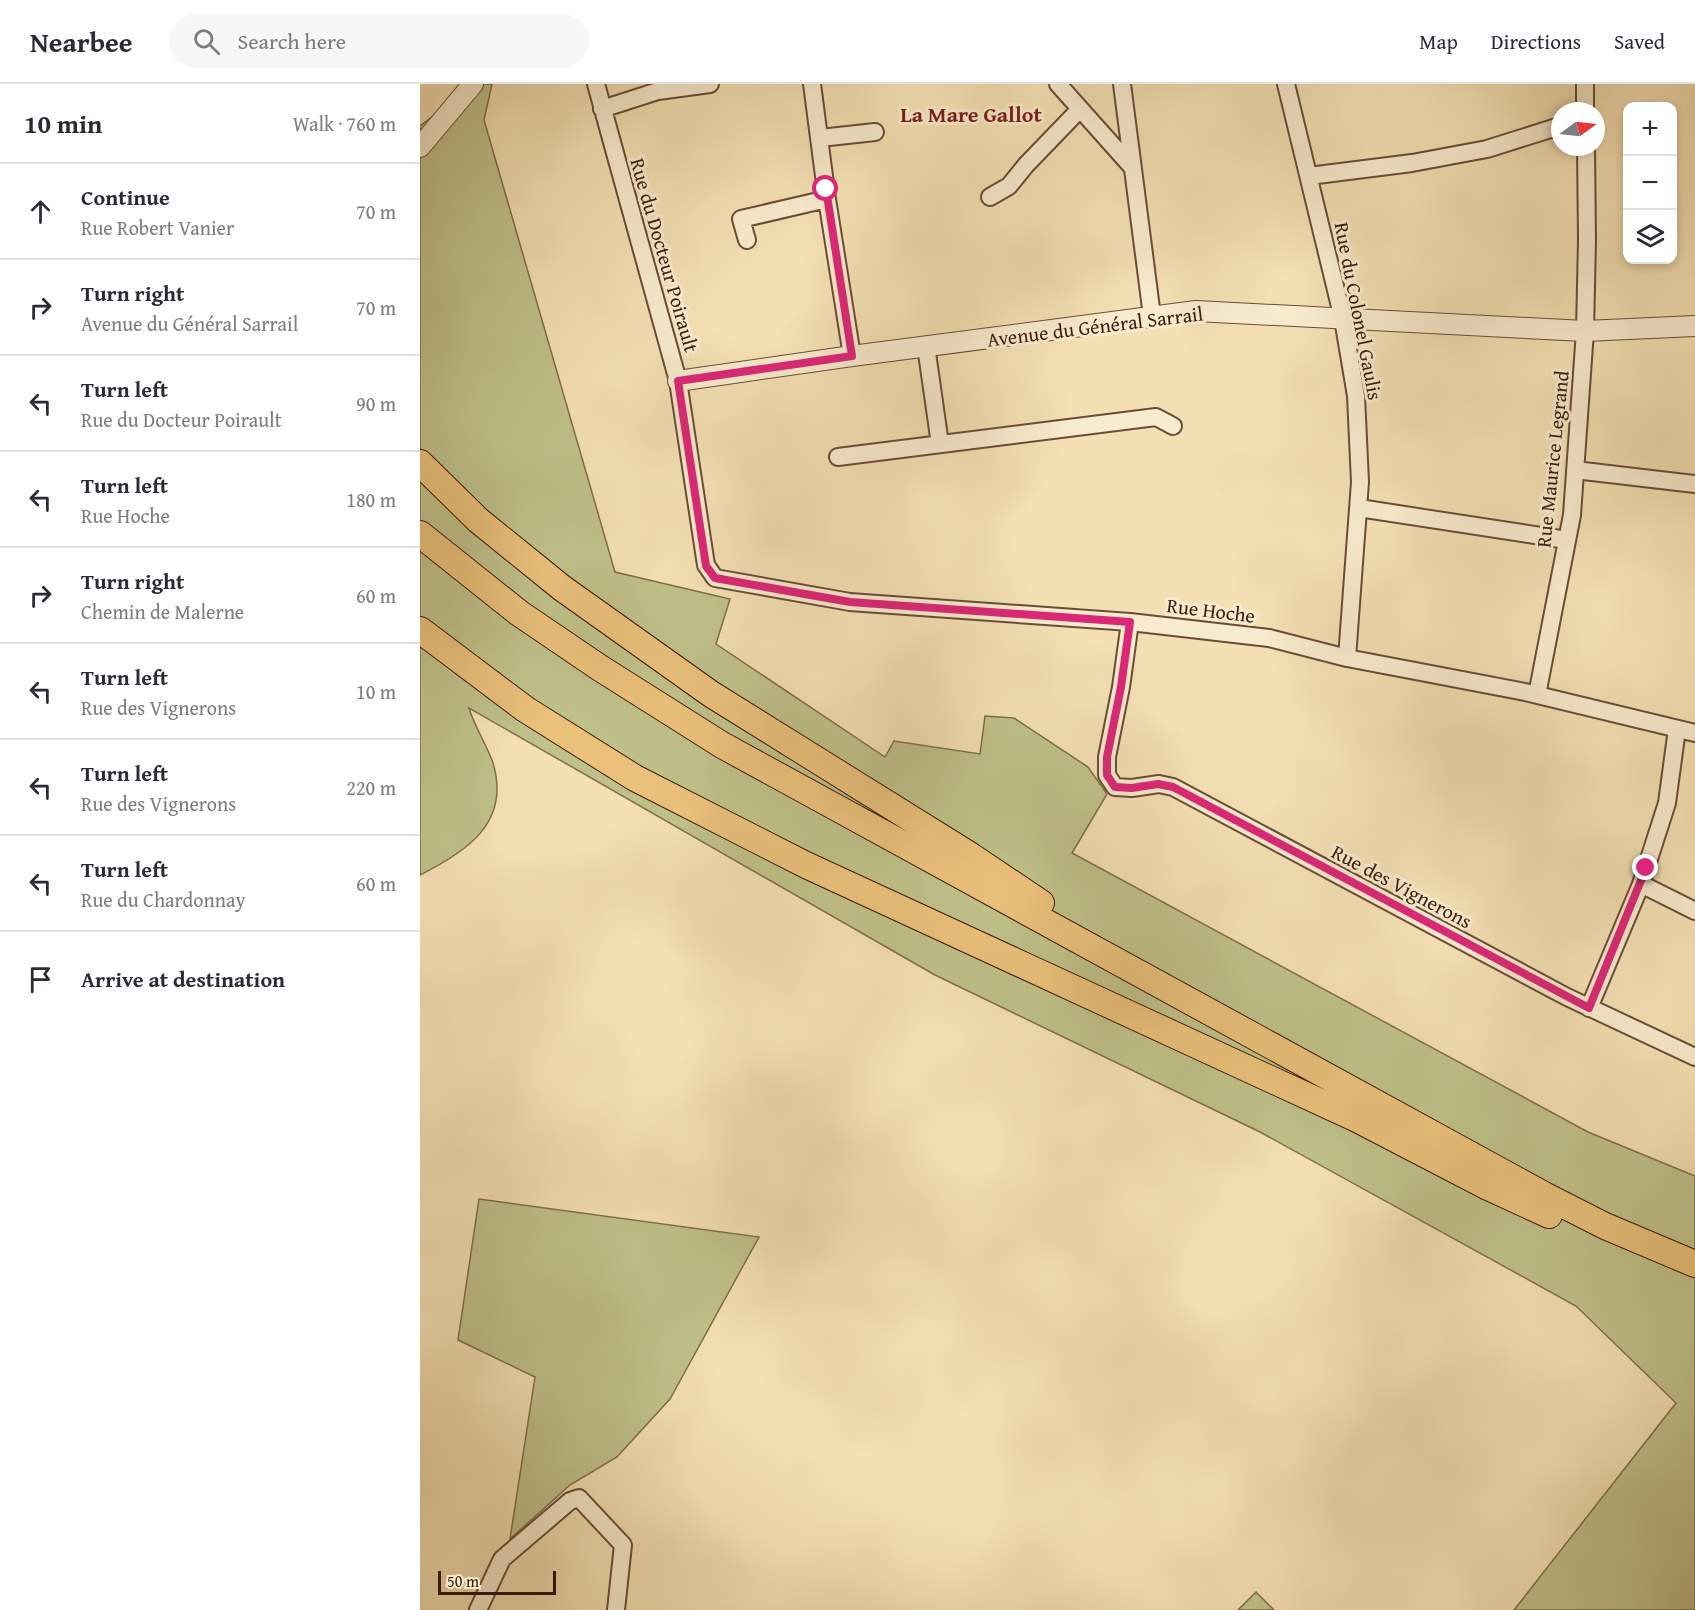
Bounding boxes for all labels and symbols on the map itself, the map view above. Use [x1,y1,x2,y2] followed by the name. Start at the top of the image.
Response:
[900,98,1042,130] district label: La Mare Gallot
[1551,102,1605,156] north arrow
[623,155,707,355] street label: Rue du Docteur Poirault
[812,175,838,201] route start
[1328,220,1390,403] street label: Rue du Colonel Gaulis
[985,298,1205,354] street label: Avenue du Général Sarrail
[1528,369,1576,549] street label: Rue Maurice Legrand
[1165,590,1257,630] street label: Rue Hoche
[1327,837,1477,935] street label: Rue des Vignerons
[1632,854,1658,880] route end
[438,1568,556,1596] scale bar

